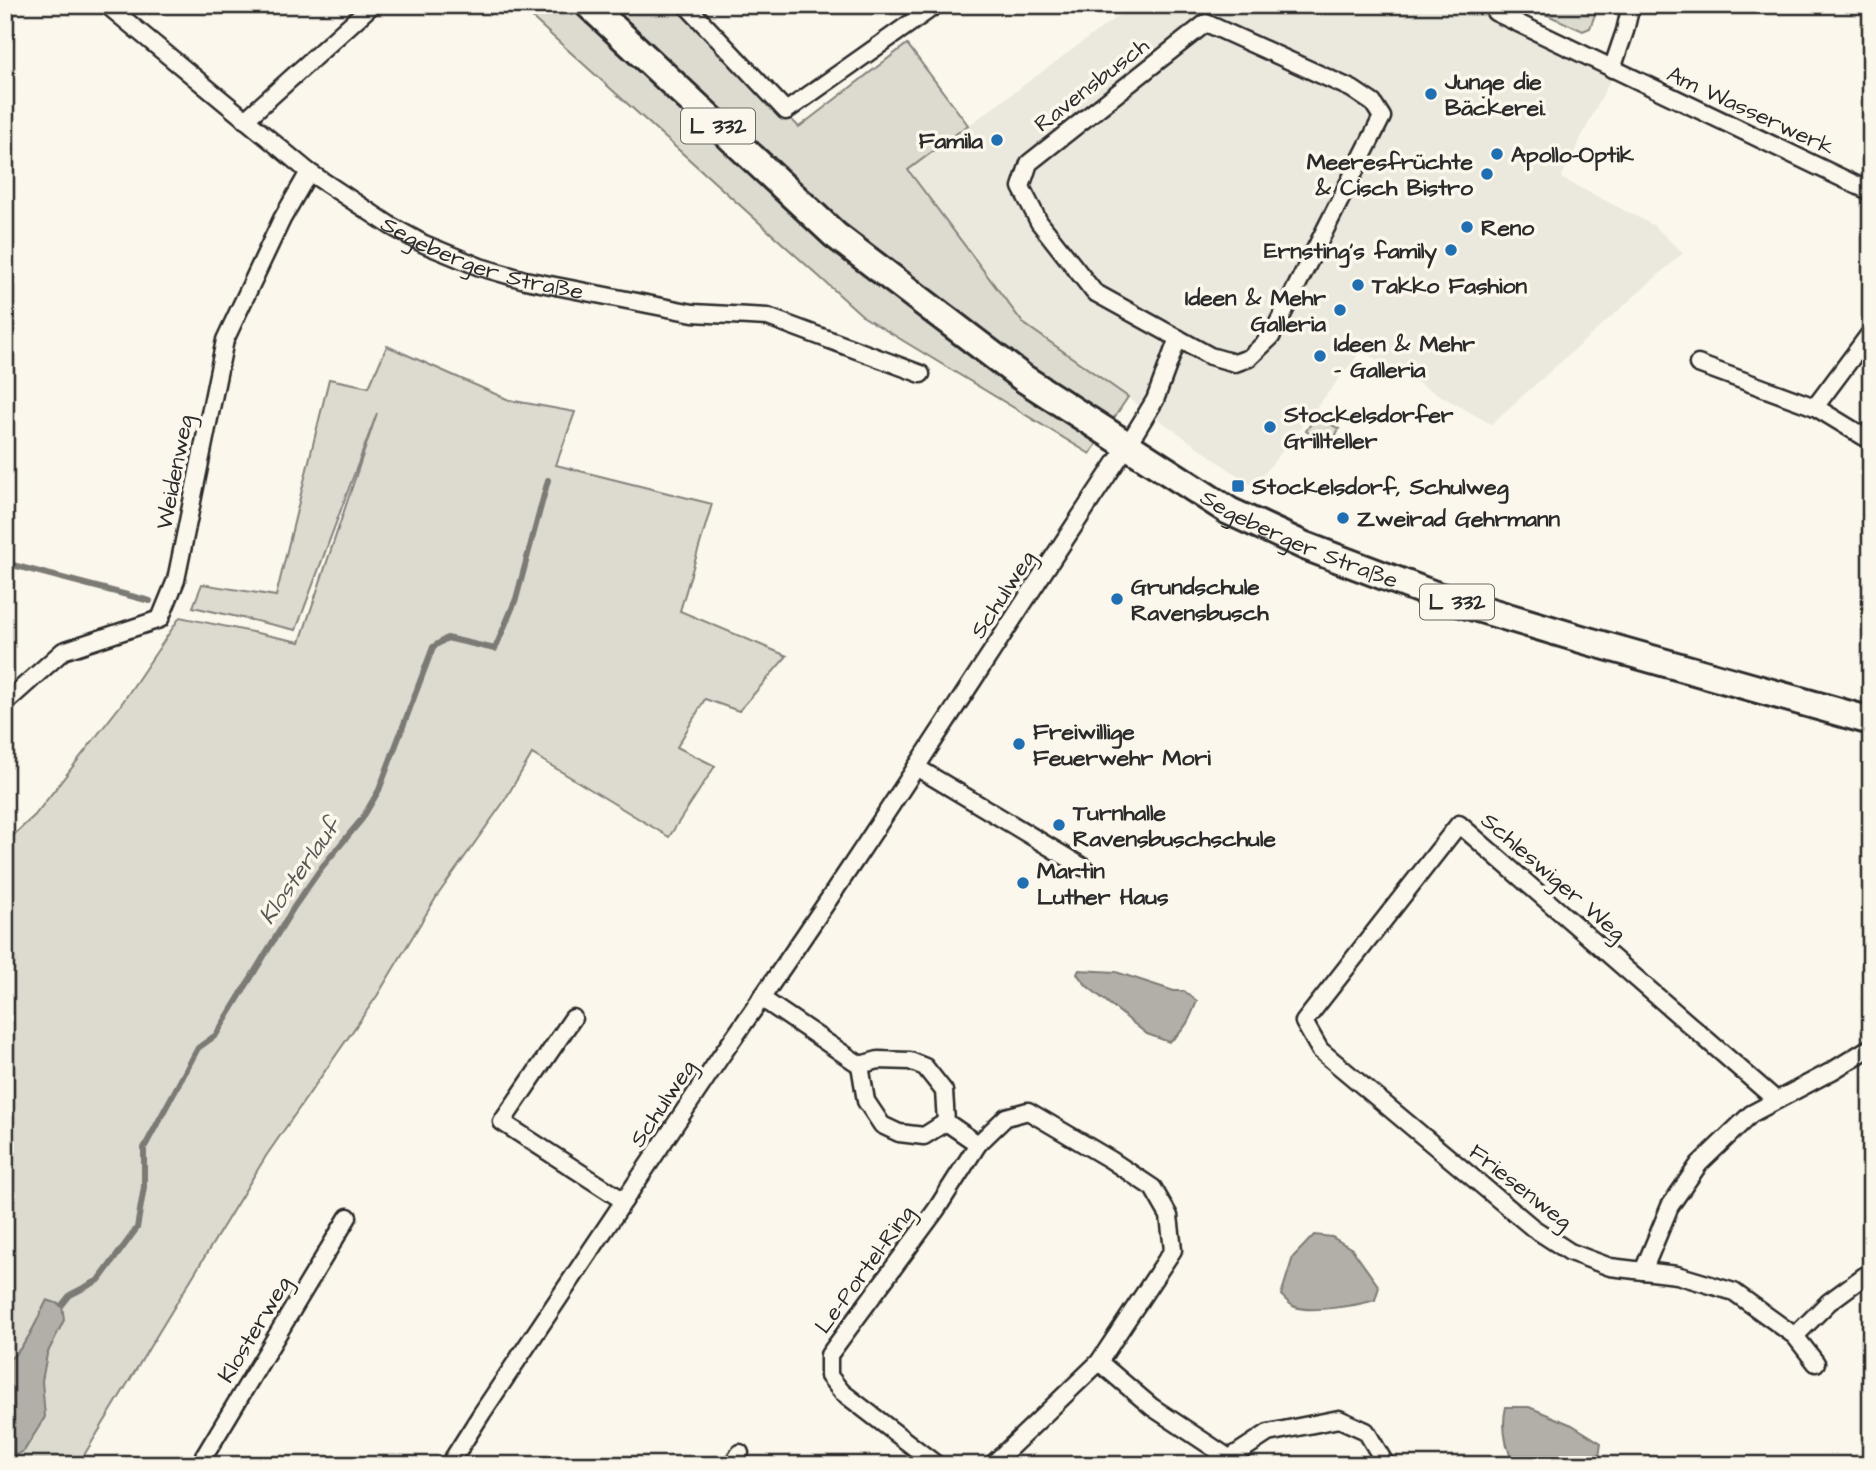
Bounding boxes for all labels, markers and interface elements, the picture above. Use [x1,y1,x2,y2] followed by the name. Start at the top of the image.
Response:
[1028,29,1156,140] street label: Ravensbusch
[1662,58,1839,164] street label: Am Wasserwerk
[1444,66,1546,124] place label: Junge die Bäckerei.
[1423,86,1439,102] marker: Junge die Bäckerei.
[681,108,755,144] road number: L 332
[919,125,983,157] place label: Famila
[989,132,1005,148] marker: Famila
[1511,139,1635,171] place label: Apollo-Optik
[1307,146,1474,204] place label: Meeresfrüchte & Cisch Bistro
[1489,146,1505,162] marker: Apollo-Optik
[1479,166,1495,182] marker: Meeresfrüchte & Cisch Bistro
[374,209,586,308] street label: Segeberger Straße
[1481,212,1534,244] place label: Reno
[1459,219,1475,235] marker: Reno
[1264,235,1437,269] place label: Ernsting's family
[1443,242,1459,258] marker: Ernsting's family
[1371,270,1527,302] place label: Takko Fashion
[1350,277,1366,293] marker: Takko Fashion
[1185,282,1326,340] place label: Ideen & Mehr Galleria
[1332,302,1348,318] marker: Ideen & Mehr Galleria
[1334,328,1475,386] place label: Ideen & Mehr - Galleria
[1312,348,1328,364] marker: Ideen & Mehr - Galleria
[1283,399,1454,457] place label: Stockelsdorfer Grillteller
[148,412,203,532] street label: Weidenweg
[1262,419,1278,435] marker: Stockelsdorfer Grillteller
[1251,471,1509,504] place label: Stockelsdorf, Schulweg
[1230,478,1246,494] marker: Stockelsdorf, Schulweg
[1194,482,1403,597] street label: Segeberger Straße
[1357,503,1561,535] place label: Zweirad Gehrmann
[1335,510,1351,526] marker: Zweirad Gehrmann
[962,544,1044,645] street label: Schulweg
[1131,571,1269,629] place label: Grundschule Ravensbusch
[1420,584,1494,620] road number: L 332
[1109,591,1125,607] marker: Grundschule Ravensbusch
[1033,716,1211,774] place label: Freiwillige Feuerwehr Mori
[1011,736,1027,752] marker: Freiwillige Feuerwehr Mori
[1072,797,1276,855] place label: Turnhalle Ravensbuschschule
[1473,805,1633,950] street label: Schleswiger Weg
[251,810,350,931] water label: Klosterlauf
[1051,817,1067,833] marker: Turnhalle Ravensbuschschule
[1037,855,1169,913] place label: Martin Luther Haus
[1015,875,1031,891] marker: Martin Luther Haus
[622,1053,705,1154] street label: Schulweg
[1461,1136,1579,1238] street label: Friesenweg
[807,1199,923,1341] street label: Le-Portel-Ring
[210,1270,300,1389] street label: Klosterweg

